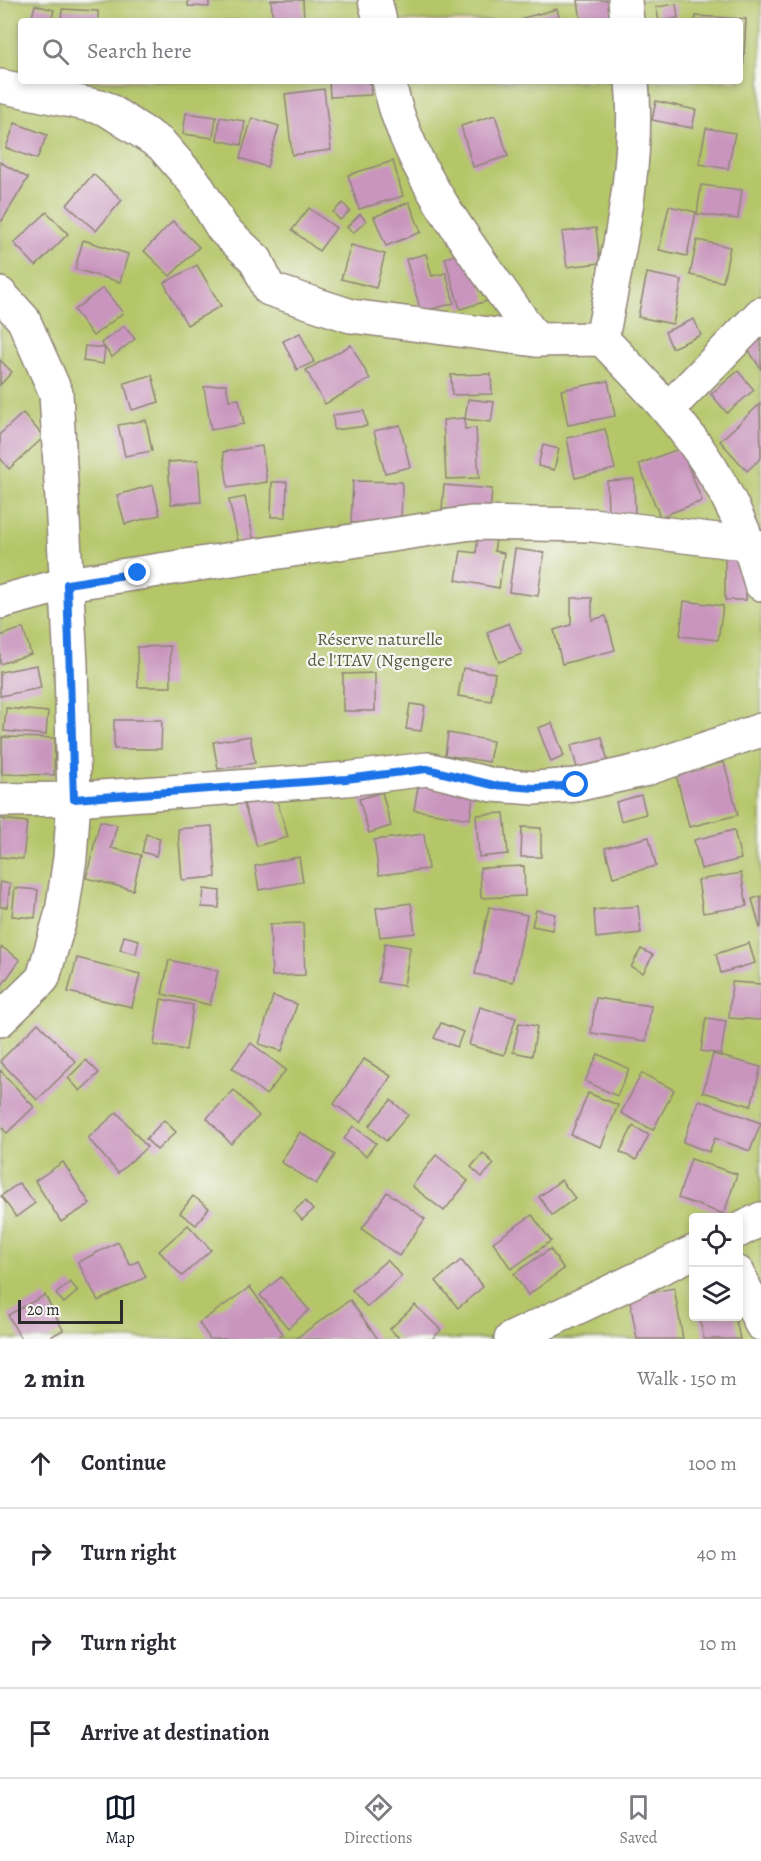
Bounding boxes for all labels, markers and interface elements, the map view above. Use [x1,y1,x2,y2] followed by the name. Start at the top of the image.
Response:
[18,18,743,84] search box
[39,35,72,68] icon: search
[87,36,192,66] text: Search here
[124,559,150,585] route end
[307,627,453,672] park label: Réserve naturelle de l'ITAV (Ngengere
[562,771,588,797] route start
[689,1213,743,1321] map controls
[689,1213,743,1267] button: locate
[689,1267,743,1321] button: layers
[18,1297,123,1324] scale bar
[27,1299,60,1321] text: 20 m
[24,1361,85,1396] text: 2 min
[637,1365,737,1392] text: Walk · 150 m
[24,1447,57,1480] icon: ahead
[81,1448,166,1478] text: Continue
[688,1450,737,1477] text: 100 m
[24,1537,57,1570] icon: right
[81,1538,177,1568] text: Turn right
[697,1540,737,1567] text: 40 m
[24,1627,57,1660] icon: right
[81,1628,177,1658] text: Turn right
[699,1630,737,1657] text: 10 m
[24,1717,57,1750] icon: arrive
[81,1718,270,1748] text: Arrive at destination
[104,1791,137,1849] tab: Map
[344,1791,412,1849] tab: Directions
[619,1791,657,1849] tab: Saved

